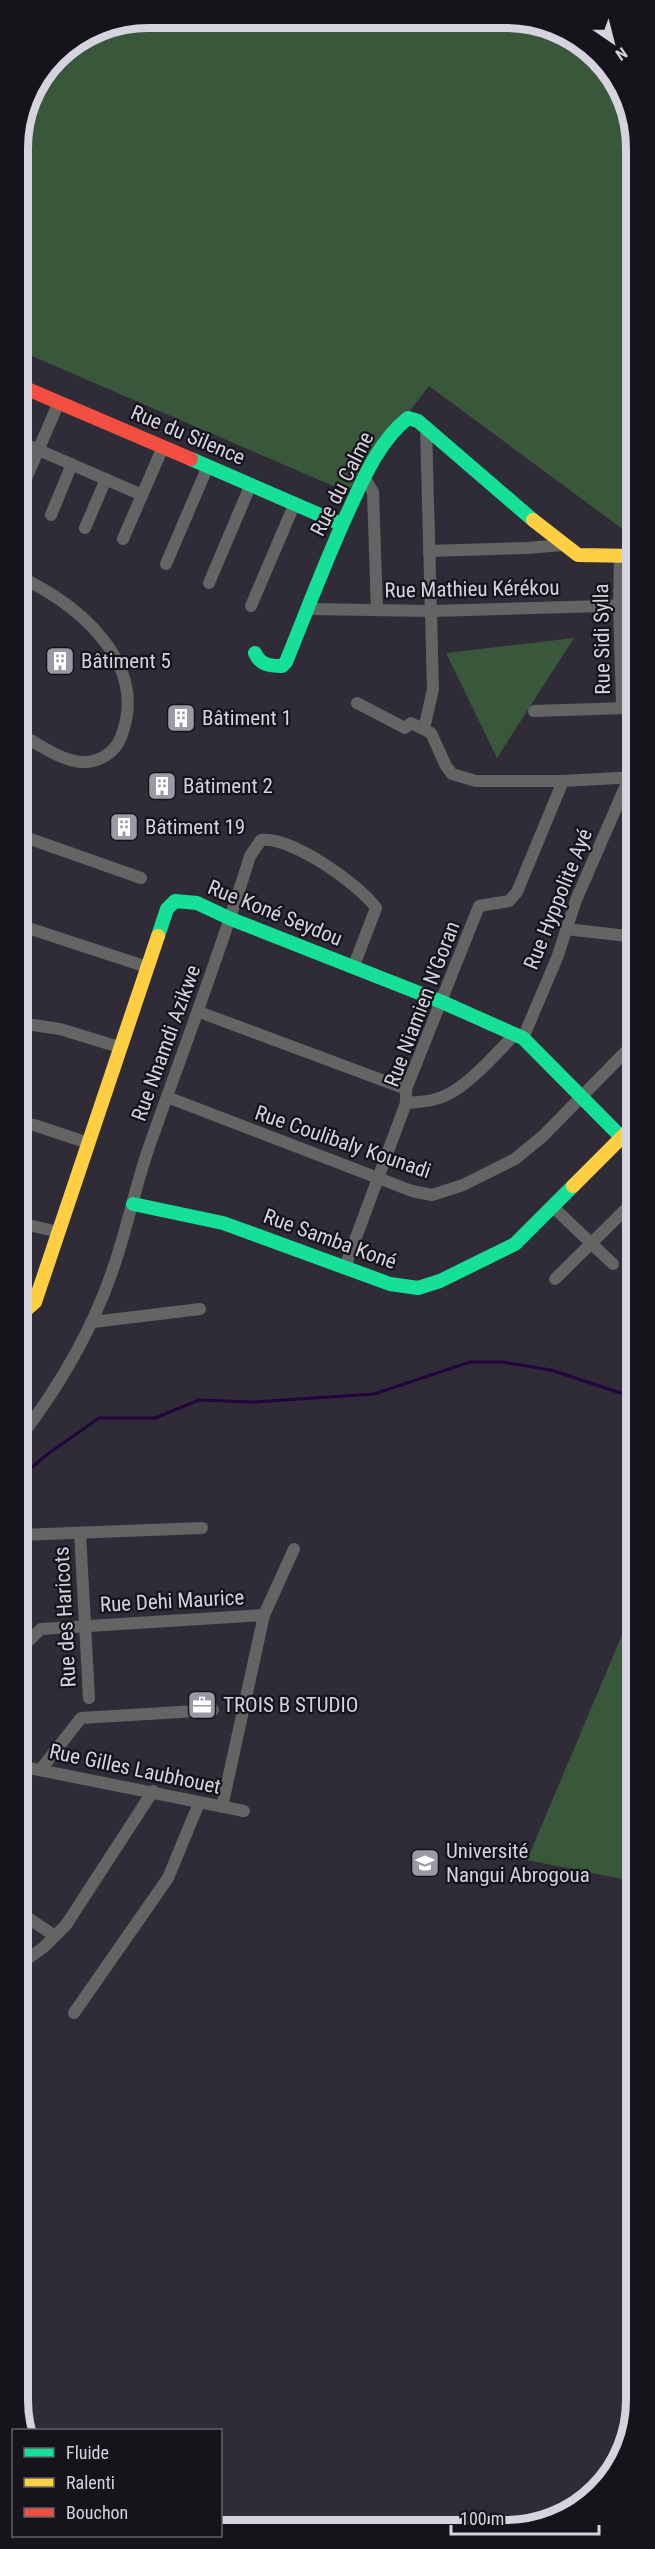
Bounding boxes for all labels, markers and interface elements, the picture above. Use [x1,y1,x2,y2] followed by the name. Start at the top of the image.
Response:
[583,12,643,72] north arrow
[612,43,631,64] text: N
[127,400,249,470] street label: Rue du Silence
[305,428,379,540] street label: Rue du Calme
[384,575,560,603] street label: Rue Mathieu Kérékou
[589,583,615,695] street label: Rue Sidi Sylla
[44,645,76,677] building icon: Bâtiment 5
[81,649,171,673] place label: Bâtiment 5
[165,702,197,734] building icon: Bâtiment 1
[202,706,292,730] place label: Bâtiment 1
[146,770,178,802] building icon: Bâtiment 2
[183,774,273,798] place label: Bâtiment 2
[108,811,140,843] building icon: Bâtiment 19
[145,815,245,839] place label: Bâtiment 19
[519,825,597,973] street label: Rue Hyppolite Ayé
[204,875,346,951] street label: Rue Koné Seydou
[379,918,465,1090] street label: Rue Niamien N'Goran
[127,962,205,1124] street label: Rue Nnamdi Azikwe
[252,1101,434,1183] street label: Rue Coulibaly Kounadi
[260,1204,400,1274] street label: Rue Samba Koné
[49,1546,81,1688] street label: Rue des Haricots
[99,1585,245,1617] street label: Rue Dehi Maurice
[186,1689,218,1721] office icon: TROIS B STUDIO
[223,1693,358,1717] place label: TROIS B STUDIO
[47,1739,223,1799] street label: Rue Gilles Laubhouet
[446,1839,590,1887] place label: Université Nangui Abrogoua
[409,1847,441,1879] school or university icon: Université Nangui Abrogoua
[12,2429,222,2537] legend
[66,2442,109,2463] text: Fluide
[66,2472,115,2493] text: Ralenti
[451,2498,600,2536] scale bar
[66,2502,128,2523] text: Bouchon
[460,2508,504,2529] text: 100 m

